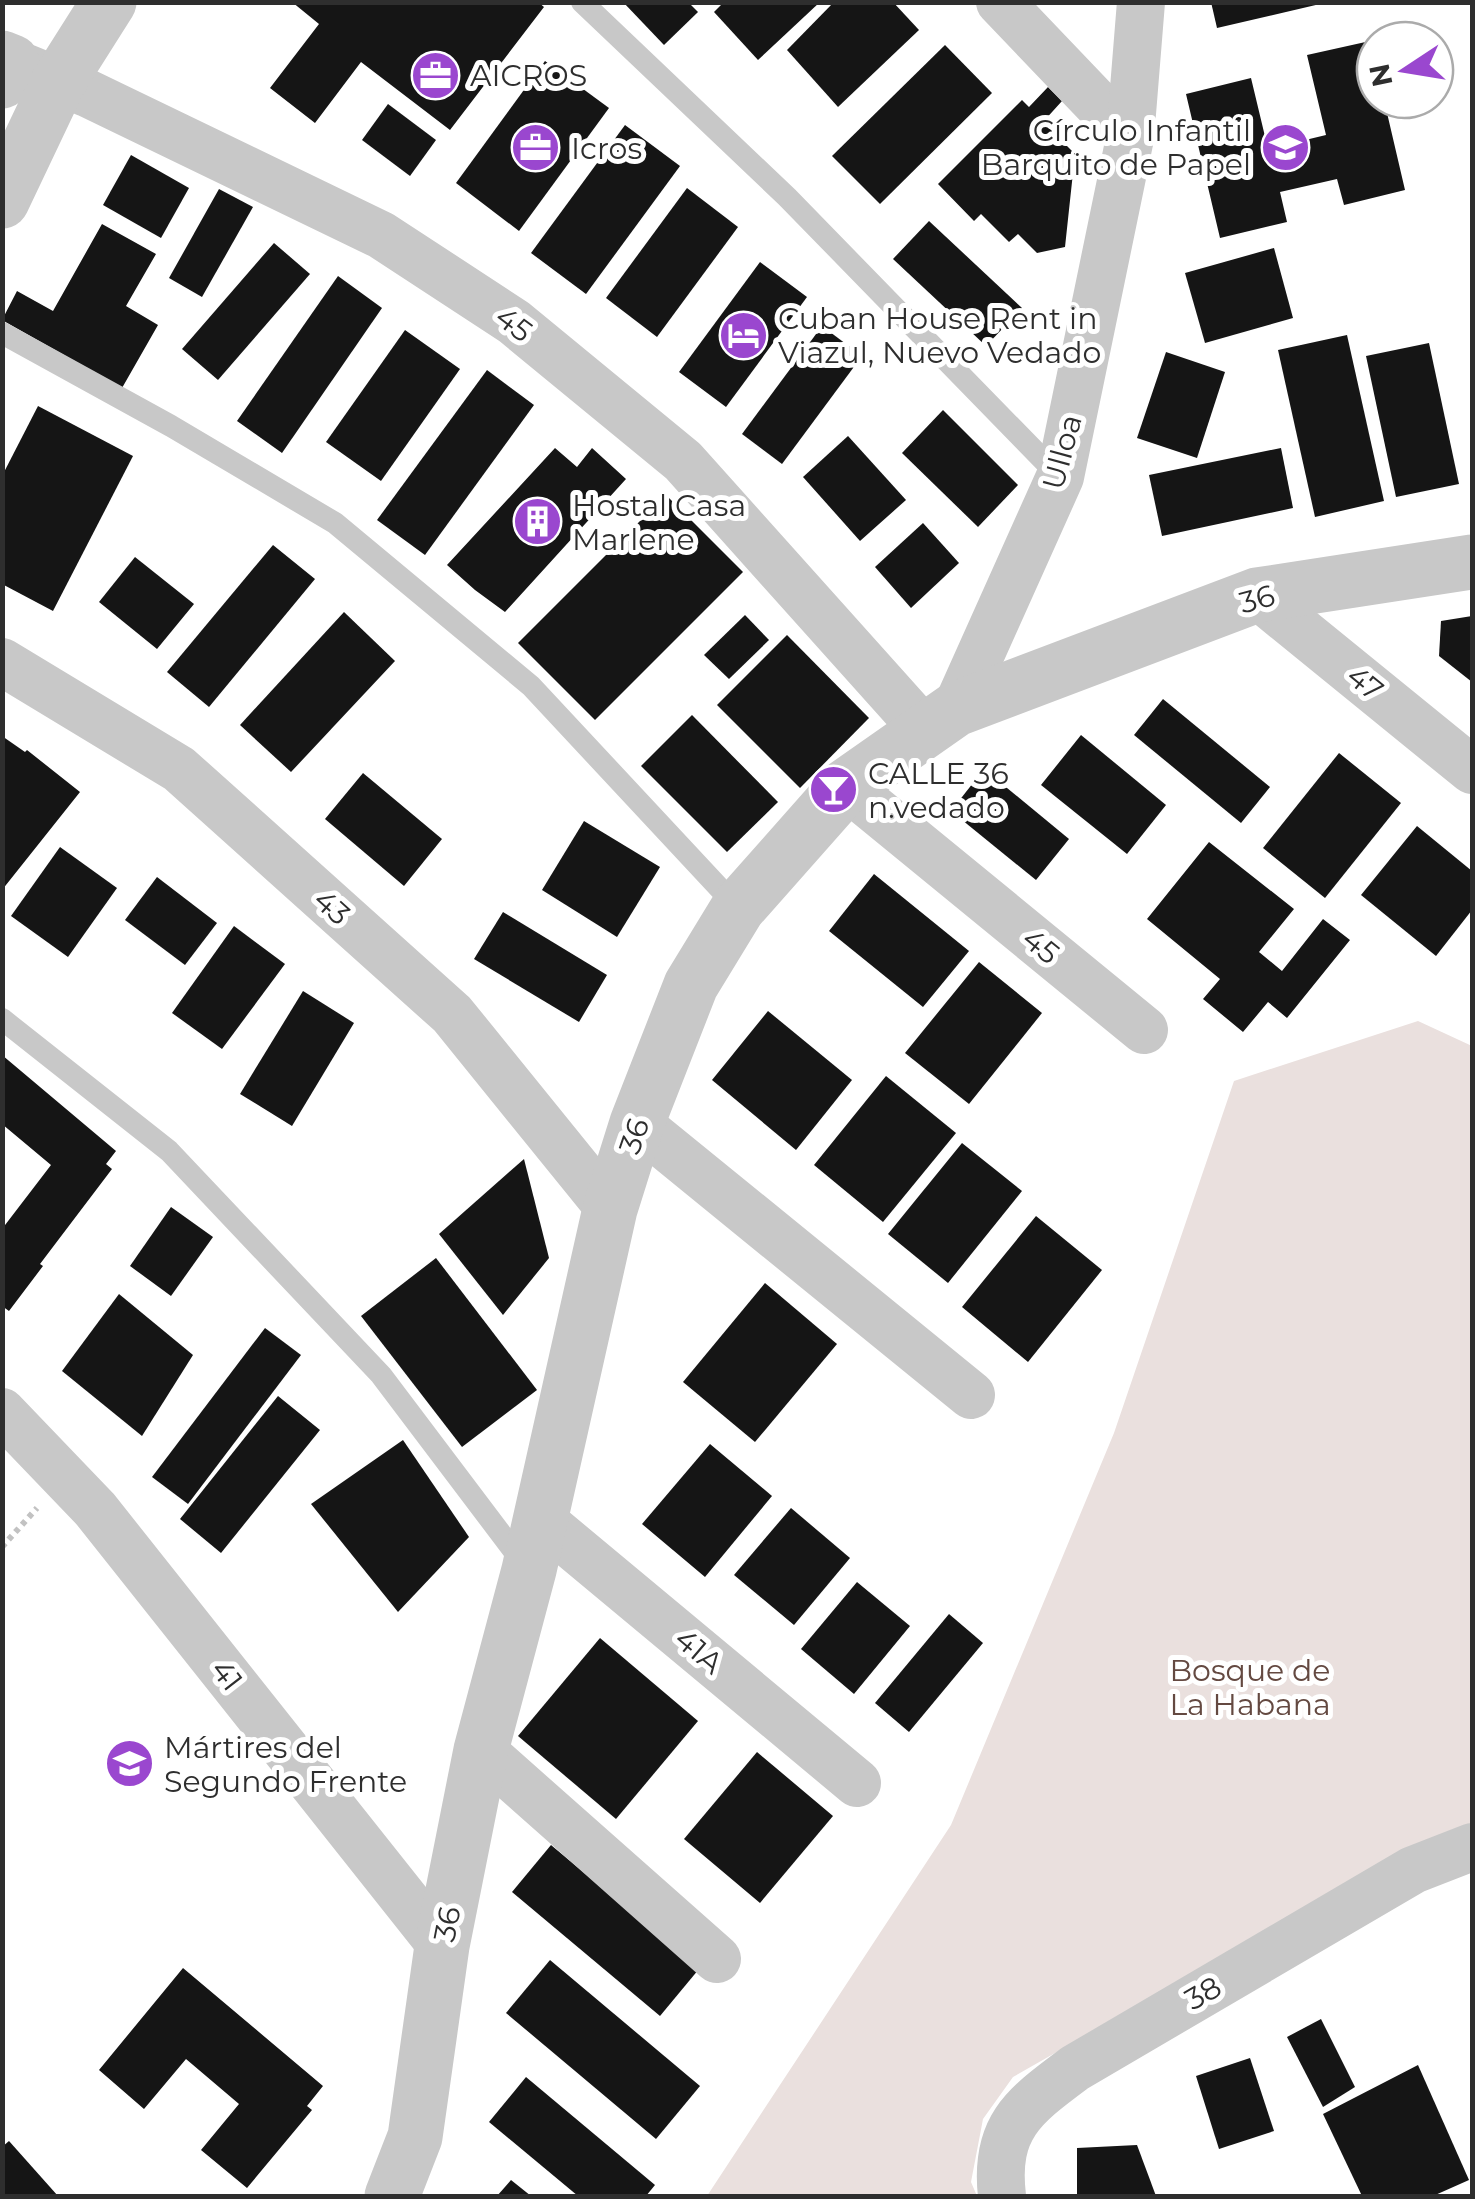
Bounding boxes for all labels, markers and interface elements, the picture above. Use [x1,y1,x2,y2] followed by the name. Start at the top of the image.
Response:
[1355,20,1455,120] north arrow
[409,49,461,101] office icon: AICROS
[470,57,587,94] place label: AICROS
[1362,61,1400,90] text: N
[981,112,1251,183] place label: Círculo Infantil Barquito de Papel
[1260,121,1312,173] school or university icon: Círculo Infantil Barquito de Papel
[510,122,562,174] office icon: Icros
[571,130,642,167] place label: Icros
[488,298,540,350] street label: 45
[778,300,1101,371] place label: Cuban House Rent in Viazul, Nuevo Vedado
[717,309,769,361] hotel icon: Cuban House Rent in Viazul, Nuevo Vedado
[1034,410,1090,494] street label: Ulloa
[572,487,746,558] place label: Hostal Casa Marlene
[511,496,563,548] building icon: Hostal Casa Marlene
[1235,577,1279,621] street label: 36
[1339,657,1391,709] street label: 47
[868,755,1009,826] place label: CALLE 36 n.vedado
[807,764,859,816] bar icon: CALLE 36 n.vedado
[306,881,358,933] street label: 43
[1015,920,1067,972] street label: 45
[611,1113,657,1159] street label: 36
[667,1620,731,1682] street label: 41A
[203,1652,251,1698] street label: 41
[1169,1652,1331,1723] park label: Bosque de La Habana
[164,1729,407,1800] place label: Mártires del Segundo Frente
[103,1738,155,1790] school or university icon: Mártires del Segundo Frente
[425,1903,469,1945] street label: 36
[1178,1968,1228,2018] street label: 38

